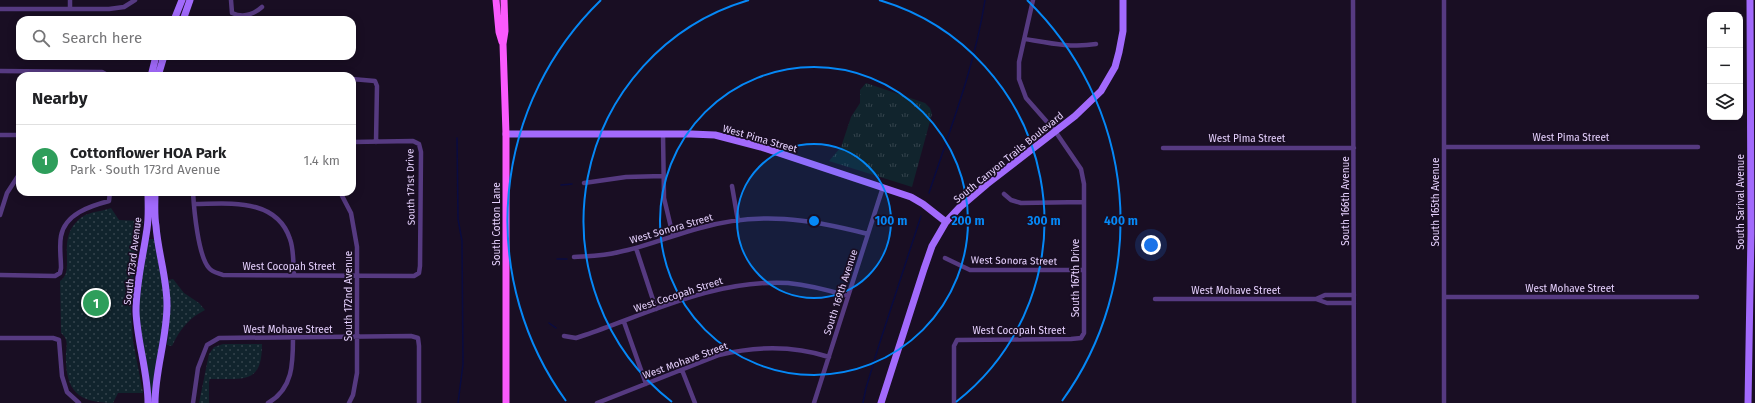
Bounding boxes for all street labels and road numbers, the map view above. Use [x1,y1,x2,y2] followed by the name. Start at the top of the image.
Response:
[951,110,1066,206] street label: South Canyon Trails Boulevard
[721,123,799,155] street label: West Pima Street
[1533,132,1610,144] street label: West Pima Street
[1209,133,1286,145] street label: West Pima Street
[404,149,418,225] street label: South 171st Drive
[1735,154,1747,250] street label: South Sarival Avenue
[1340,156,1352,246] street label: South 166th Avenue
[1430,157,1442,247] street label: South 165th Avenue
[491,182,503,266] street label: South Cotton Lane
[628,211,715,247] street label: West Sonora Street
[122,217,144,306] street label: South 173rd Avenue
[1070,239,1082,317] street label: South 167th Drive
[821,248,860,337] street label: South 169th Avenue
[343,251,355,341] street label: South 172nd Avenue
[971,254,1058,268] street label: West Sonora Street
[242,261,336,273] street label: West Cocopah Street
[632,275,725,315] street label: West Cocopah Street
[1525,283,1615,295] street label: West Mohave Street
[1191,285,1281,297] street label: West Mohave Street
[243,324,333,336] street label: West Mohave Street
[972,325,1066,337] street label: West Cocopah Street
[641,340,730,382] street label: West Mohave Street

